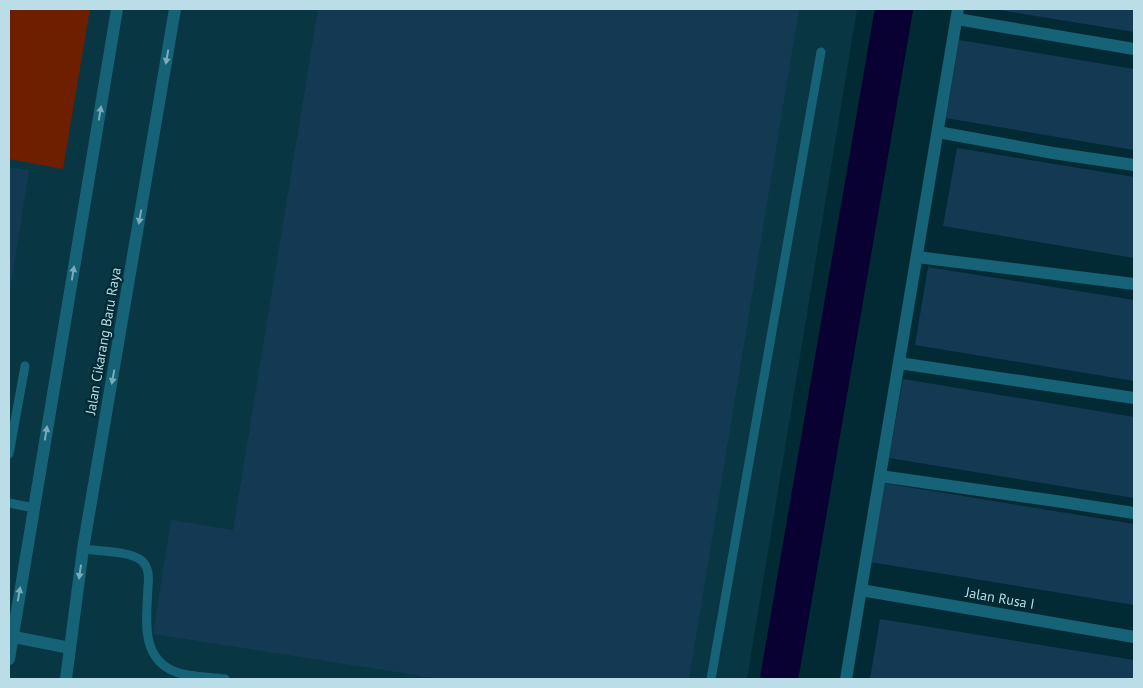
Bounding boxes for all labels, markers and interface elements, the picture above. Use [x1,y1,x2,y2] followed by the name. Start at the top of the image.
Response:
[163,49,171,65] one-way arrow
[96,104,104,120] one-way arrow
[135,209,143,225] one-way arrow
[70,265,78,281] one-way arrow
[81,266,125,417] street label: Jalan Cikarang Baru Raya
[108,370,116,386] one-way arrow
[43,425,51,441] one-way arrow
[76,564,84,580] one-way arrow
[963,583,1036,613] street label: Jalan Rusa I
[16,585,24,601] one-way arrow

